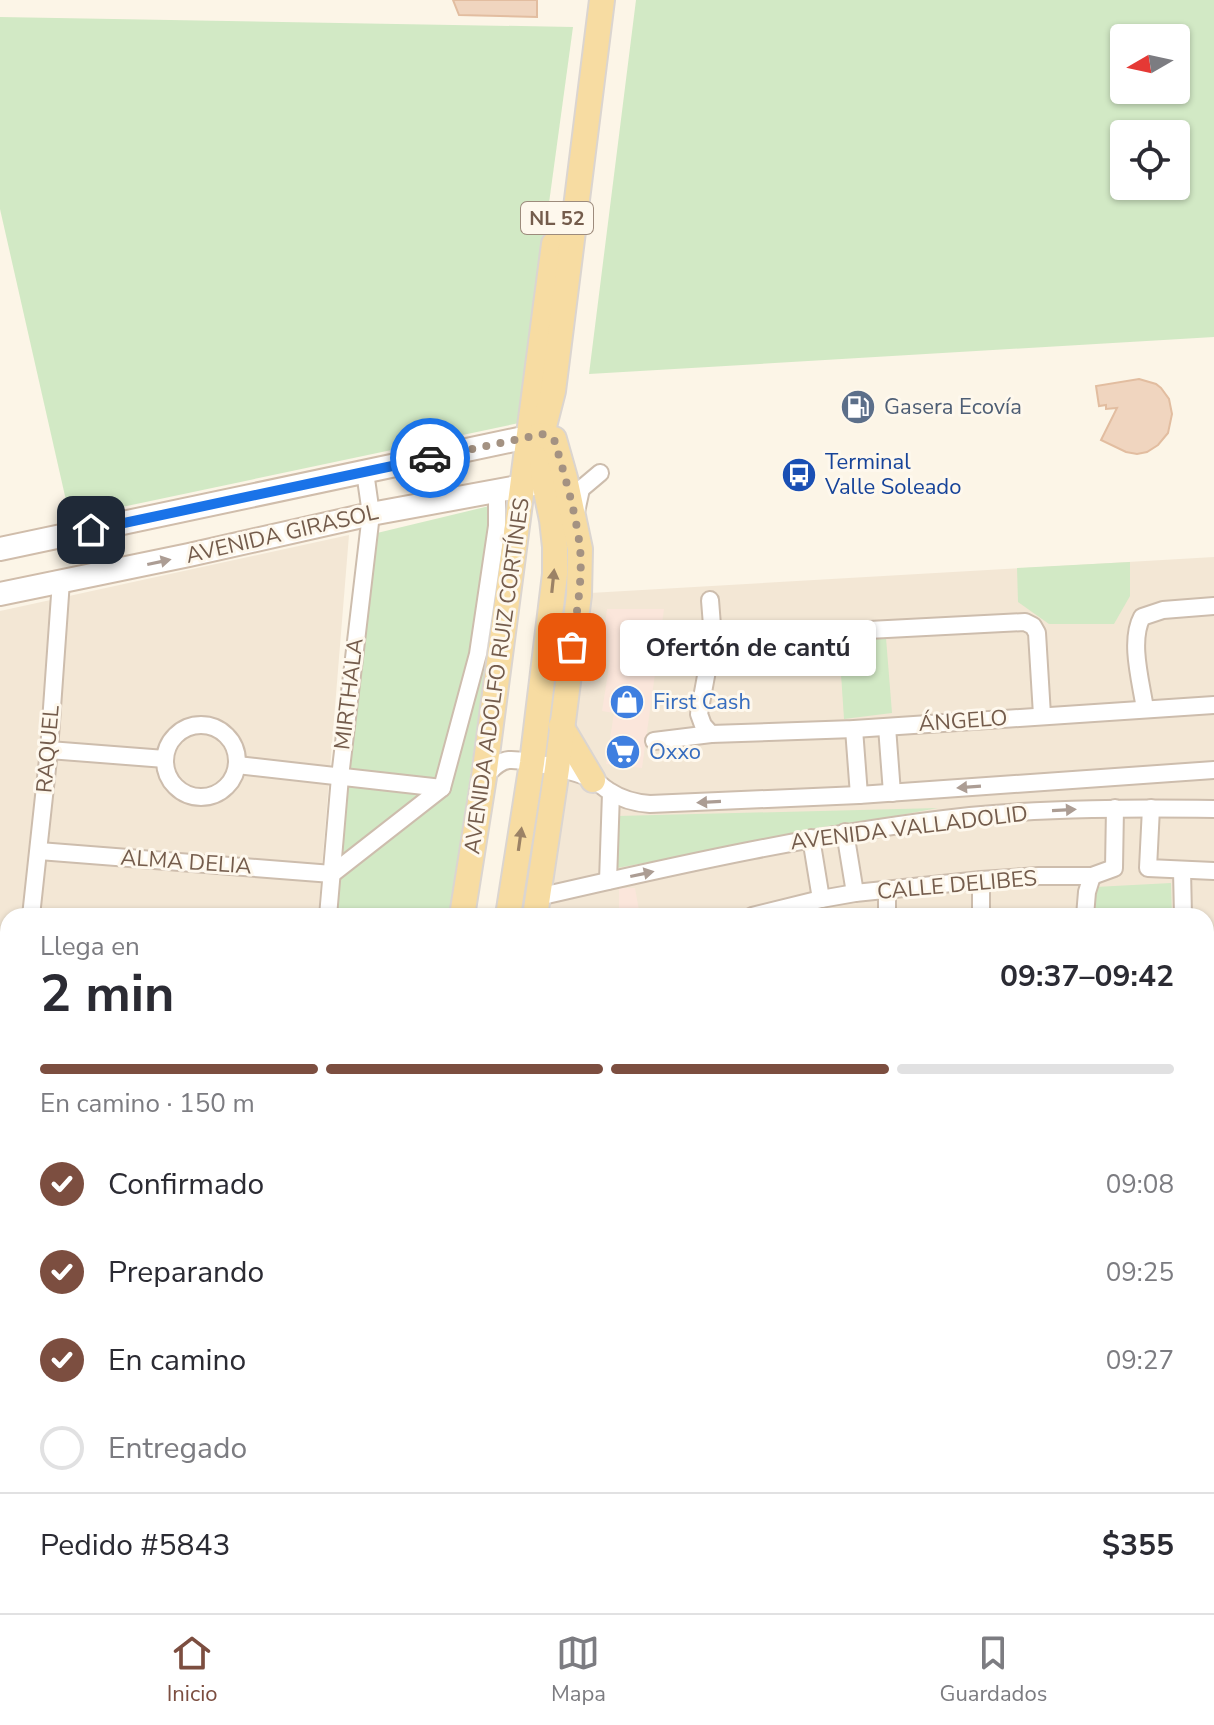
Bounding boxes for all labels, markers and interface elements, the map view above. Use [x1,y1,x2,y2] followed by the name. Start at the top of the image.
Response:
[1110,24,1190,104] north arrow
[1110,24,1190,200] map controls
[1110,120,1190,200] button: locate
[521,202,593,234] road number: NL 52
[839,388,877,426] fuel station icon: Gasera Ecovía
[884,392,1022,422] place label: Gasera Ecovía
[390,418,470,498] courier
[408,436,452,480] icon: car
[824,447,961,502] place label: Terminal Valle Soleado
[780,456,818,494] bus stop icon: Terminal Valle Soleado
[57,496,125,564] pin
[457,496,537,856] street label: AVENIDA ADOLFO RUIZ CORTÍNES
[183,497,381,571] street label: AVENIDA GIRASOL
[69,508,113,552] icon: home
[147,555,172,567] one-way arrow
[547,568,560,593] one-way arrow
[538,613,606,681] pin
[620,619,876,675] callout: Ofertón de cantú
[550,625,594,669] icon: bag
[646,630,850,665] text: Ofertón de cantú
[327,636,371,752] street label: MIRTHALA
[608,683,646,721] shop icon: First Cash
[653,687,751,717] place label: First Cash
[917,703,1009,739] street label: ÁNGELO
[29,704,67,794] street label: RAQUEL
[604,733,642,771] supermarket icon: Oxxo
[649,737,701,767] place label: Oxxo
[956,781,981,794] one-way arrow
[696,795,721,808] one-way arrow
[789,799,1029,857] street label: AVENIDA VALLADOLID
[1052,803,1077,816] one-way arrow
[514,826,527,851] one-way arrow
[119,842,253,882] street label: ALMA DELIA
[876,863,1038,907] street label: CALLE DELIBES
[629,867,654,880] one-way arrow
[40,929,140,964] text: Llega en
[1000,956,1174,997] text: 09:37–09:42
[40,958,175,1029] text: 2 min
[40,1086,255,1121] text: En camino · 150 m
[40,1162,84,1206] icon: check
[108,1164,264,1205] text: Confirmado
[1106,1167,1174,1202] text: 09:08
[40,1250,84,1294] icon: check
[108,1252,264,1293] text: Preparando
[1106,1255,1174,1290] text: 09:25
[40,1338,84,1382] icon: check
[108,1340,246,1381] text: En camino
[1106,1343,1174,1378] text: 09:27
[108,1428,247,1469] text: Entregado
[40,1525,231,1566] text: Pedido #5843
[1102,1525,1174,1566] text: $355
[167,1631,218,1709] tab: Inicio
[551,1631,606,1709] tab: Mapa
[939,1631,1047,1709] tab: Guardados

